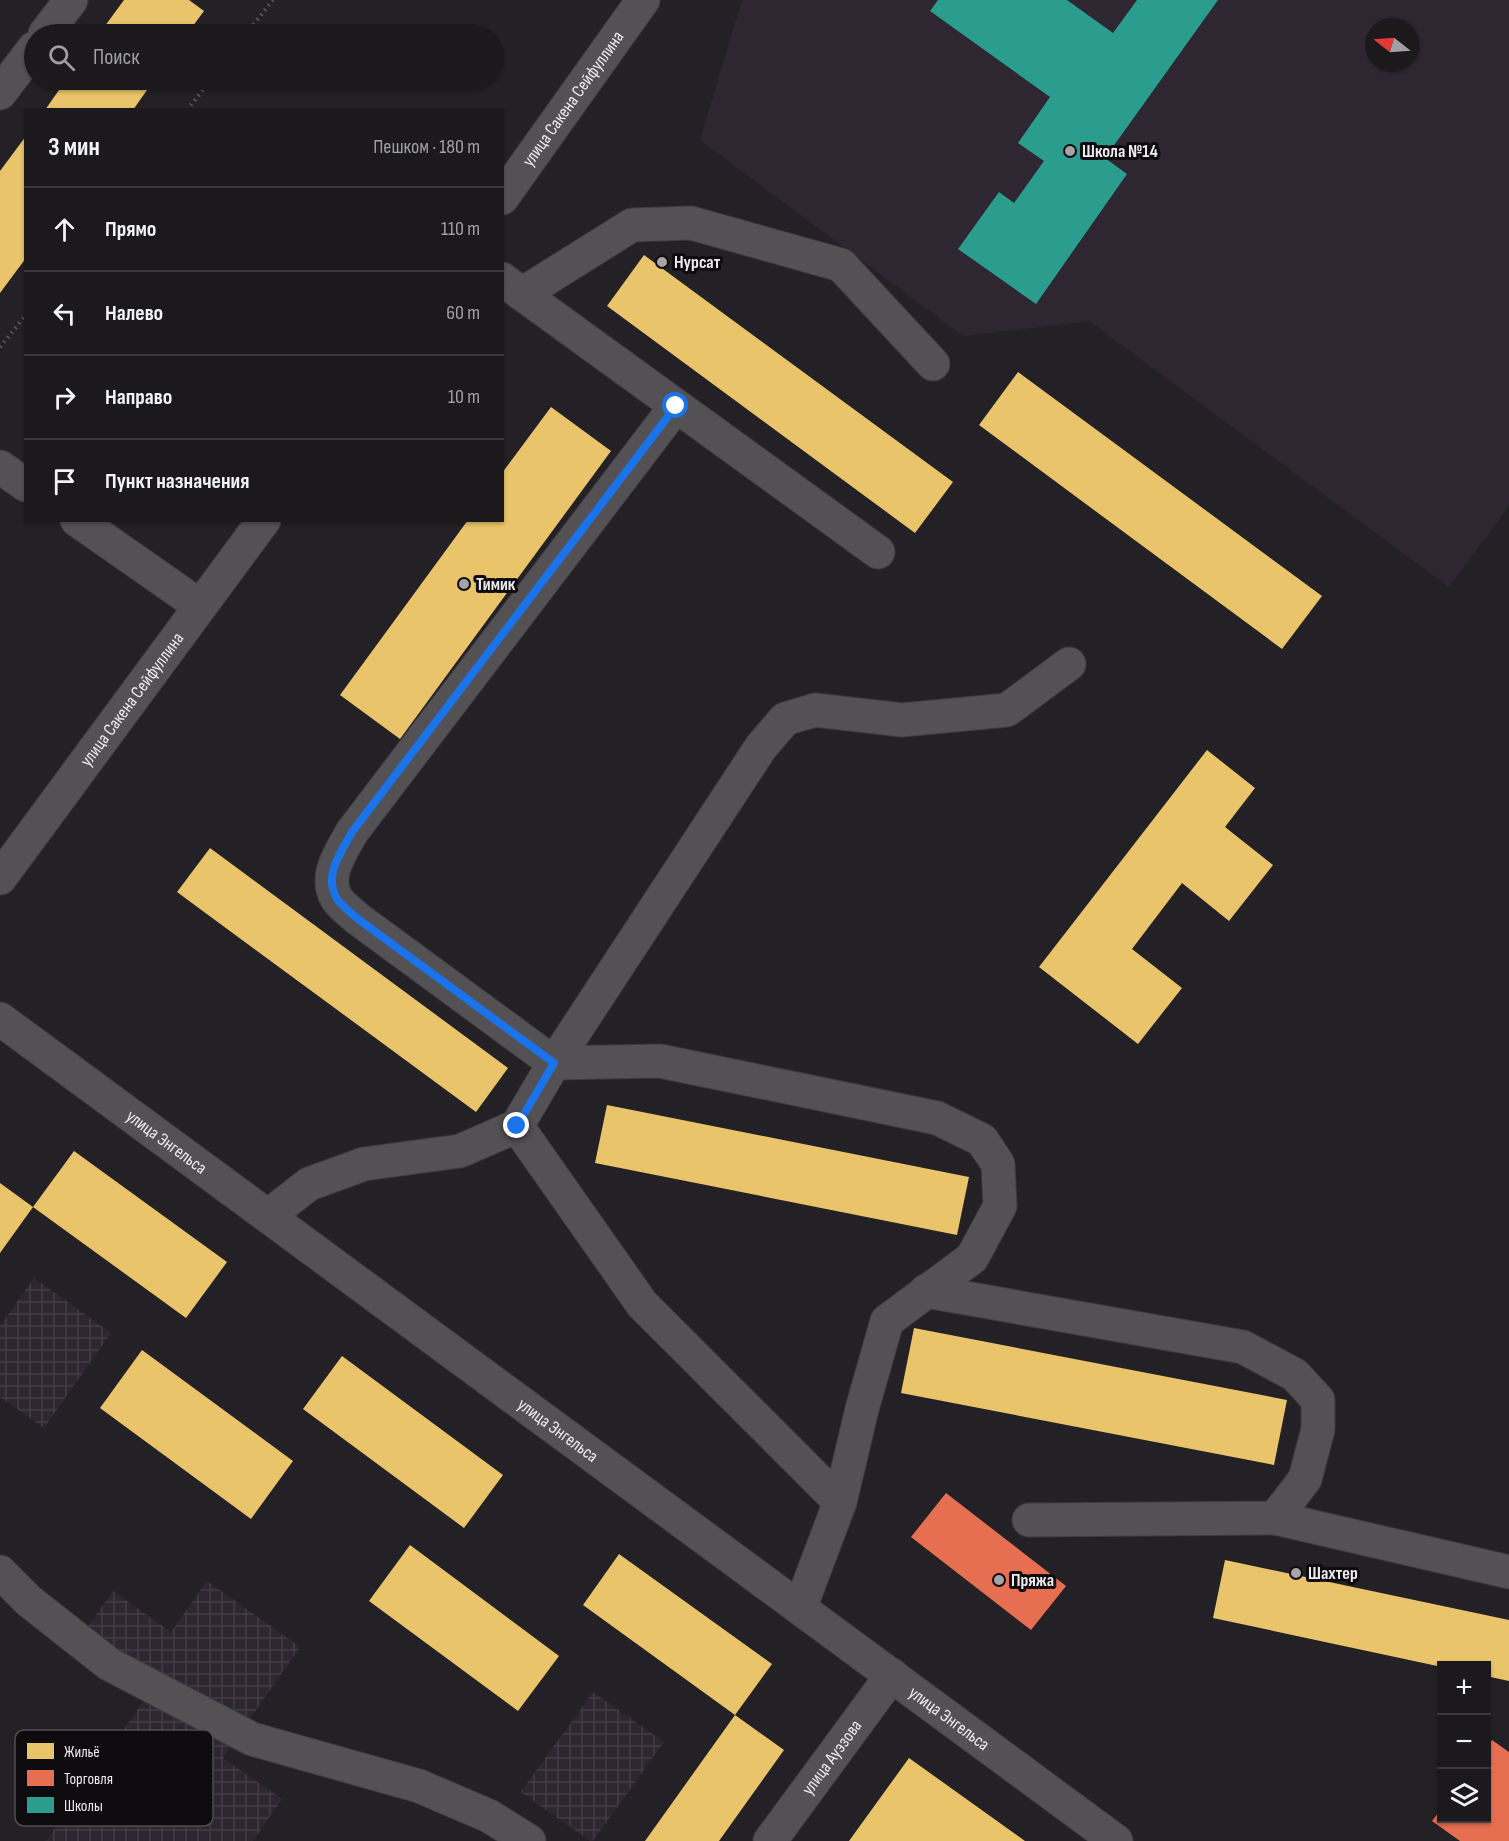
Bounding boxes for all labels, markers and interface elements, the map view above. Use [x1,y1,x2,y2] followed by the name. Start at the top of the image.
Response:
[1365,18,1419,72] north arrow
[24,24,504,90] search box
[518,27,629,171] street label: улица Сакена Сейфуллина
[45,41,78,74] icon: search
[93,44,139,71] text: Поиск
[48,132,100,163] text: 3 мин
[373,135,480,159] text: Пешком · 180 m
[1082,141,1159,162] place label: Школа №14
[1063,144,1077,158] marker: Школа №14
[48,213,81,246] icon: ahead
[105,216,156,243] text: Прямо
[441,217,480,241] text: 110 m
[674,252,721,273] place label: Нурсат
[655,255,669,269] marker: Нурсат
[48,297,81,330] icon: left
[105,300,163,327] text: Налево
[446,301,480,325] text: 60 m
[48,381,81,414] icon: right
[105,384,172,411] text: Направо
[448,385,480,409] text: 10 m
[662,392,688,418] route start
[48,465,81,498] icon: arrive
[105,468,249,495] text: Пункт назначения
[476,574,516,595] place label: Тимик
[457,577,471,591] marker: Тимик
[76,628,188,771] street label: улица Сакена Сейфуллина
[122,1106,211,1179] street label: улица Энгельса
[503,1112,529,1138] route end
[513,1394,602,1467] street label: улица Энгельса
[1308,1563,1358,1584] place label: Шахтер
[1289,1566,1303,1580] marker: Шахтер
[1011,1570,1054,1591] place label: Пряжа
[992,1573,1006,1587] marker: Пряжа
[1437,1661,1491,1823] map controls
[1437,1661,1491,1715] button: +
[905,1682,993,1755] street label: улица Энгельса
[1437,1715,1491,1769] button: −
[798,1716,867,1799] street label: улица Ауэзова
[15,1730,213,1826] legend
[64,1743,100,1762] text: Жильё
[1437,1769,1491,1823] button: layers
[64,1770,113,1789] text: Торговля
[64,1797,103,1816] text: Школы

